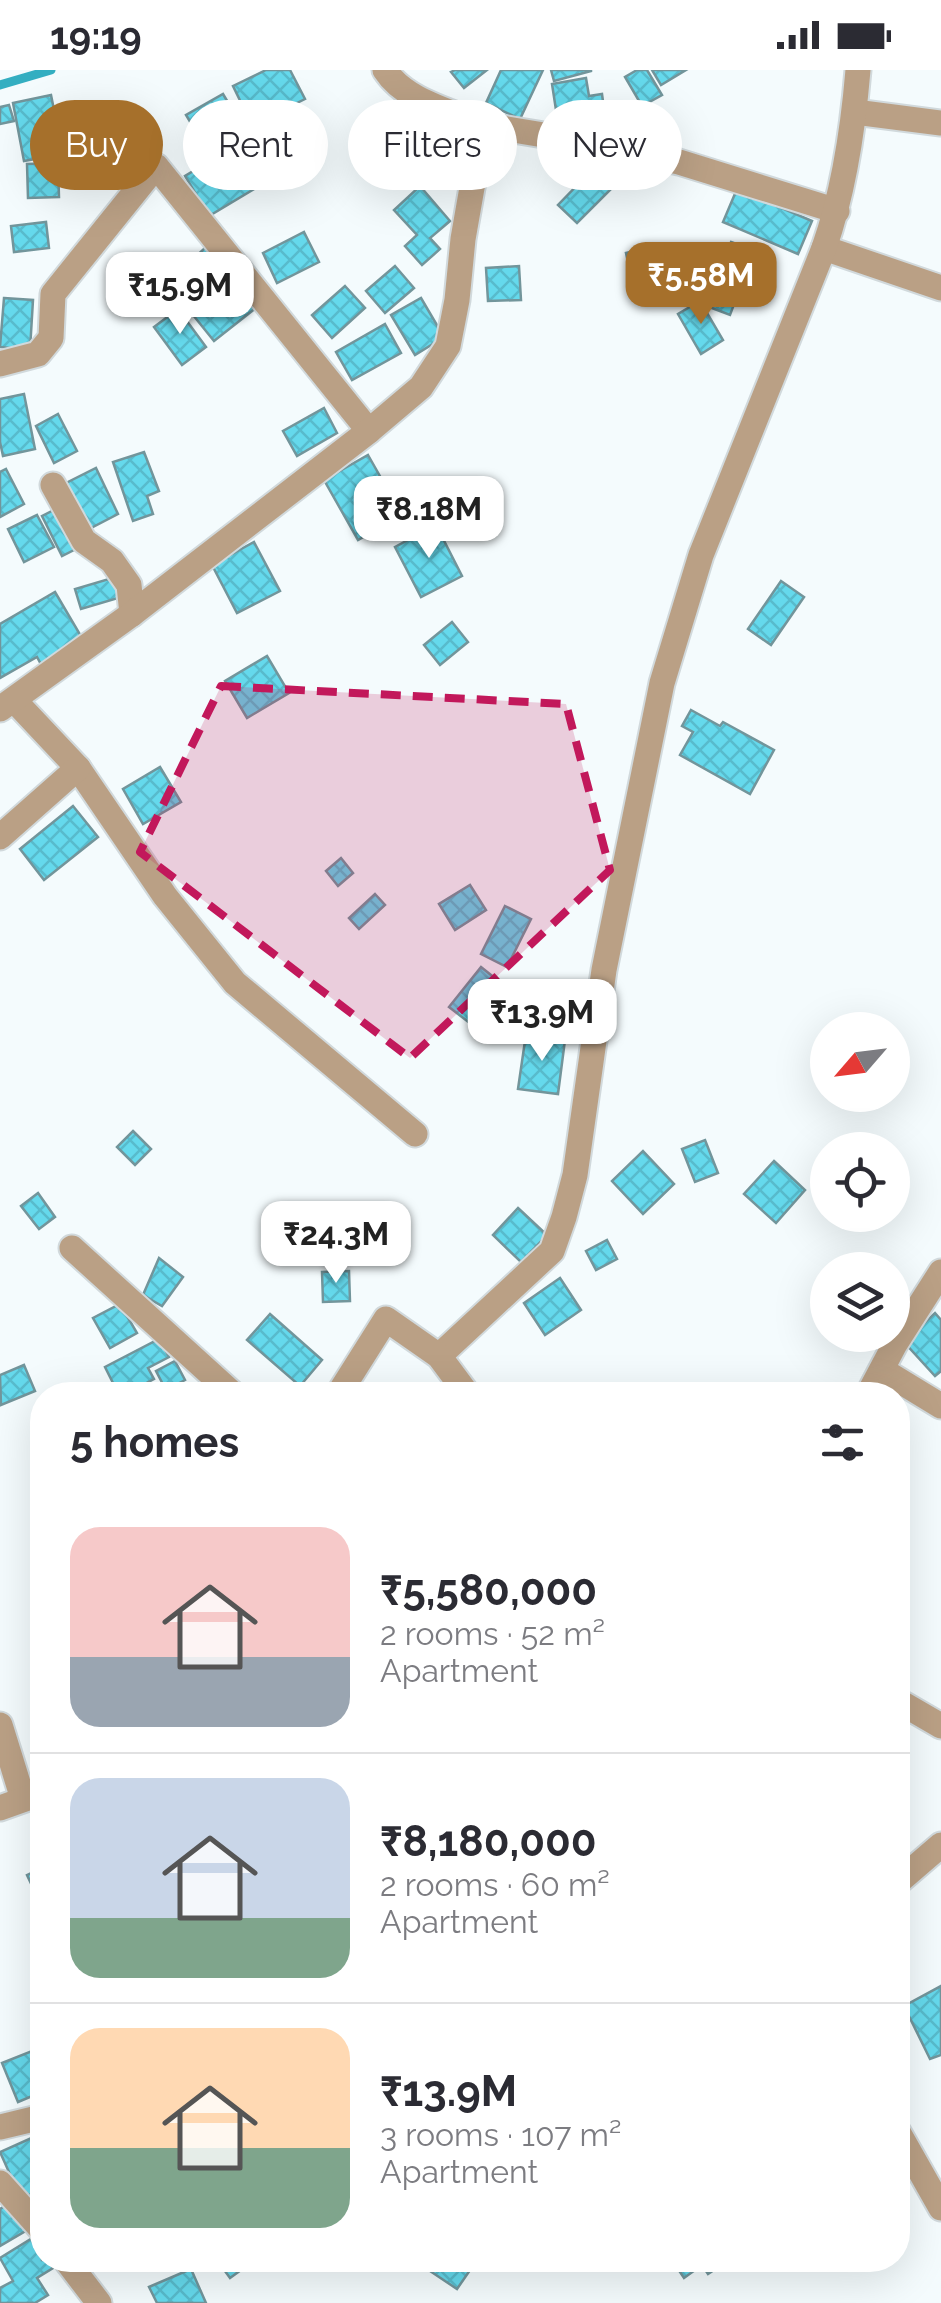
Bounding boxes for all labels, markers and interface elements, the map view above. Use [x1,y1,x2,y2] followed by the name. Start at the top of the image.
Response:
[50,13,142,58] text: 19:19
[30,100,163,190] chip: Buy
[183,100,328,190] chip: Rent
[348,100,517,190] chip: Filters
[537,100,682,190] chip: New
[620,242,782,327] pin: ₹5.58M
[99,252,261,337] pin: ₹15.9M
[648,256,754,293] text: ₹5.58M
[128,266,232,303] text: ₹15.9M
[348,476,510,561] pin: ₹8.18M
[376,490,482,527] text: ₹8.18M
[461,979,623,1064] pin: ₹13.9M
[490,993,594,1030] text: ₹13.9M
[810,1012,910,1112] north arrow
[810,1012,910,1352] map controls
[810,1132,910,1232] button: locate
[255,1201,417,1286] pin: ₹24.3M
[283,1215,389,1252] text: ₹24.3M
[810,1252,910,1352] button: layers
[815,1415,870,1470] icon: filters
[70,1418,239,1467] text: 5 homes
[380,1566,597,1615] text: ₹5,580,000
[150,1567,270,1687] icon: home
[380,1615,605,1652] text: 2 rooms · 52 m²
[380,1652,538,1689] text: Apartment
[380,1817,597,1866] text: ₹8,180,000
[150,1818,270,1938] icon: home
[380,1866,610,1903] text: 2 rooms · 60 m²
[380,1903,538,1940] text: Apartment
[380,2067,517,2116] text: ₹13.9M
[150,2068,270,2188] icon: home
[380,2116,621,2153] text: 3 rooms · 107 m²
[380,2153,538,2190] text: Apartment

